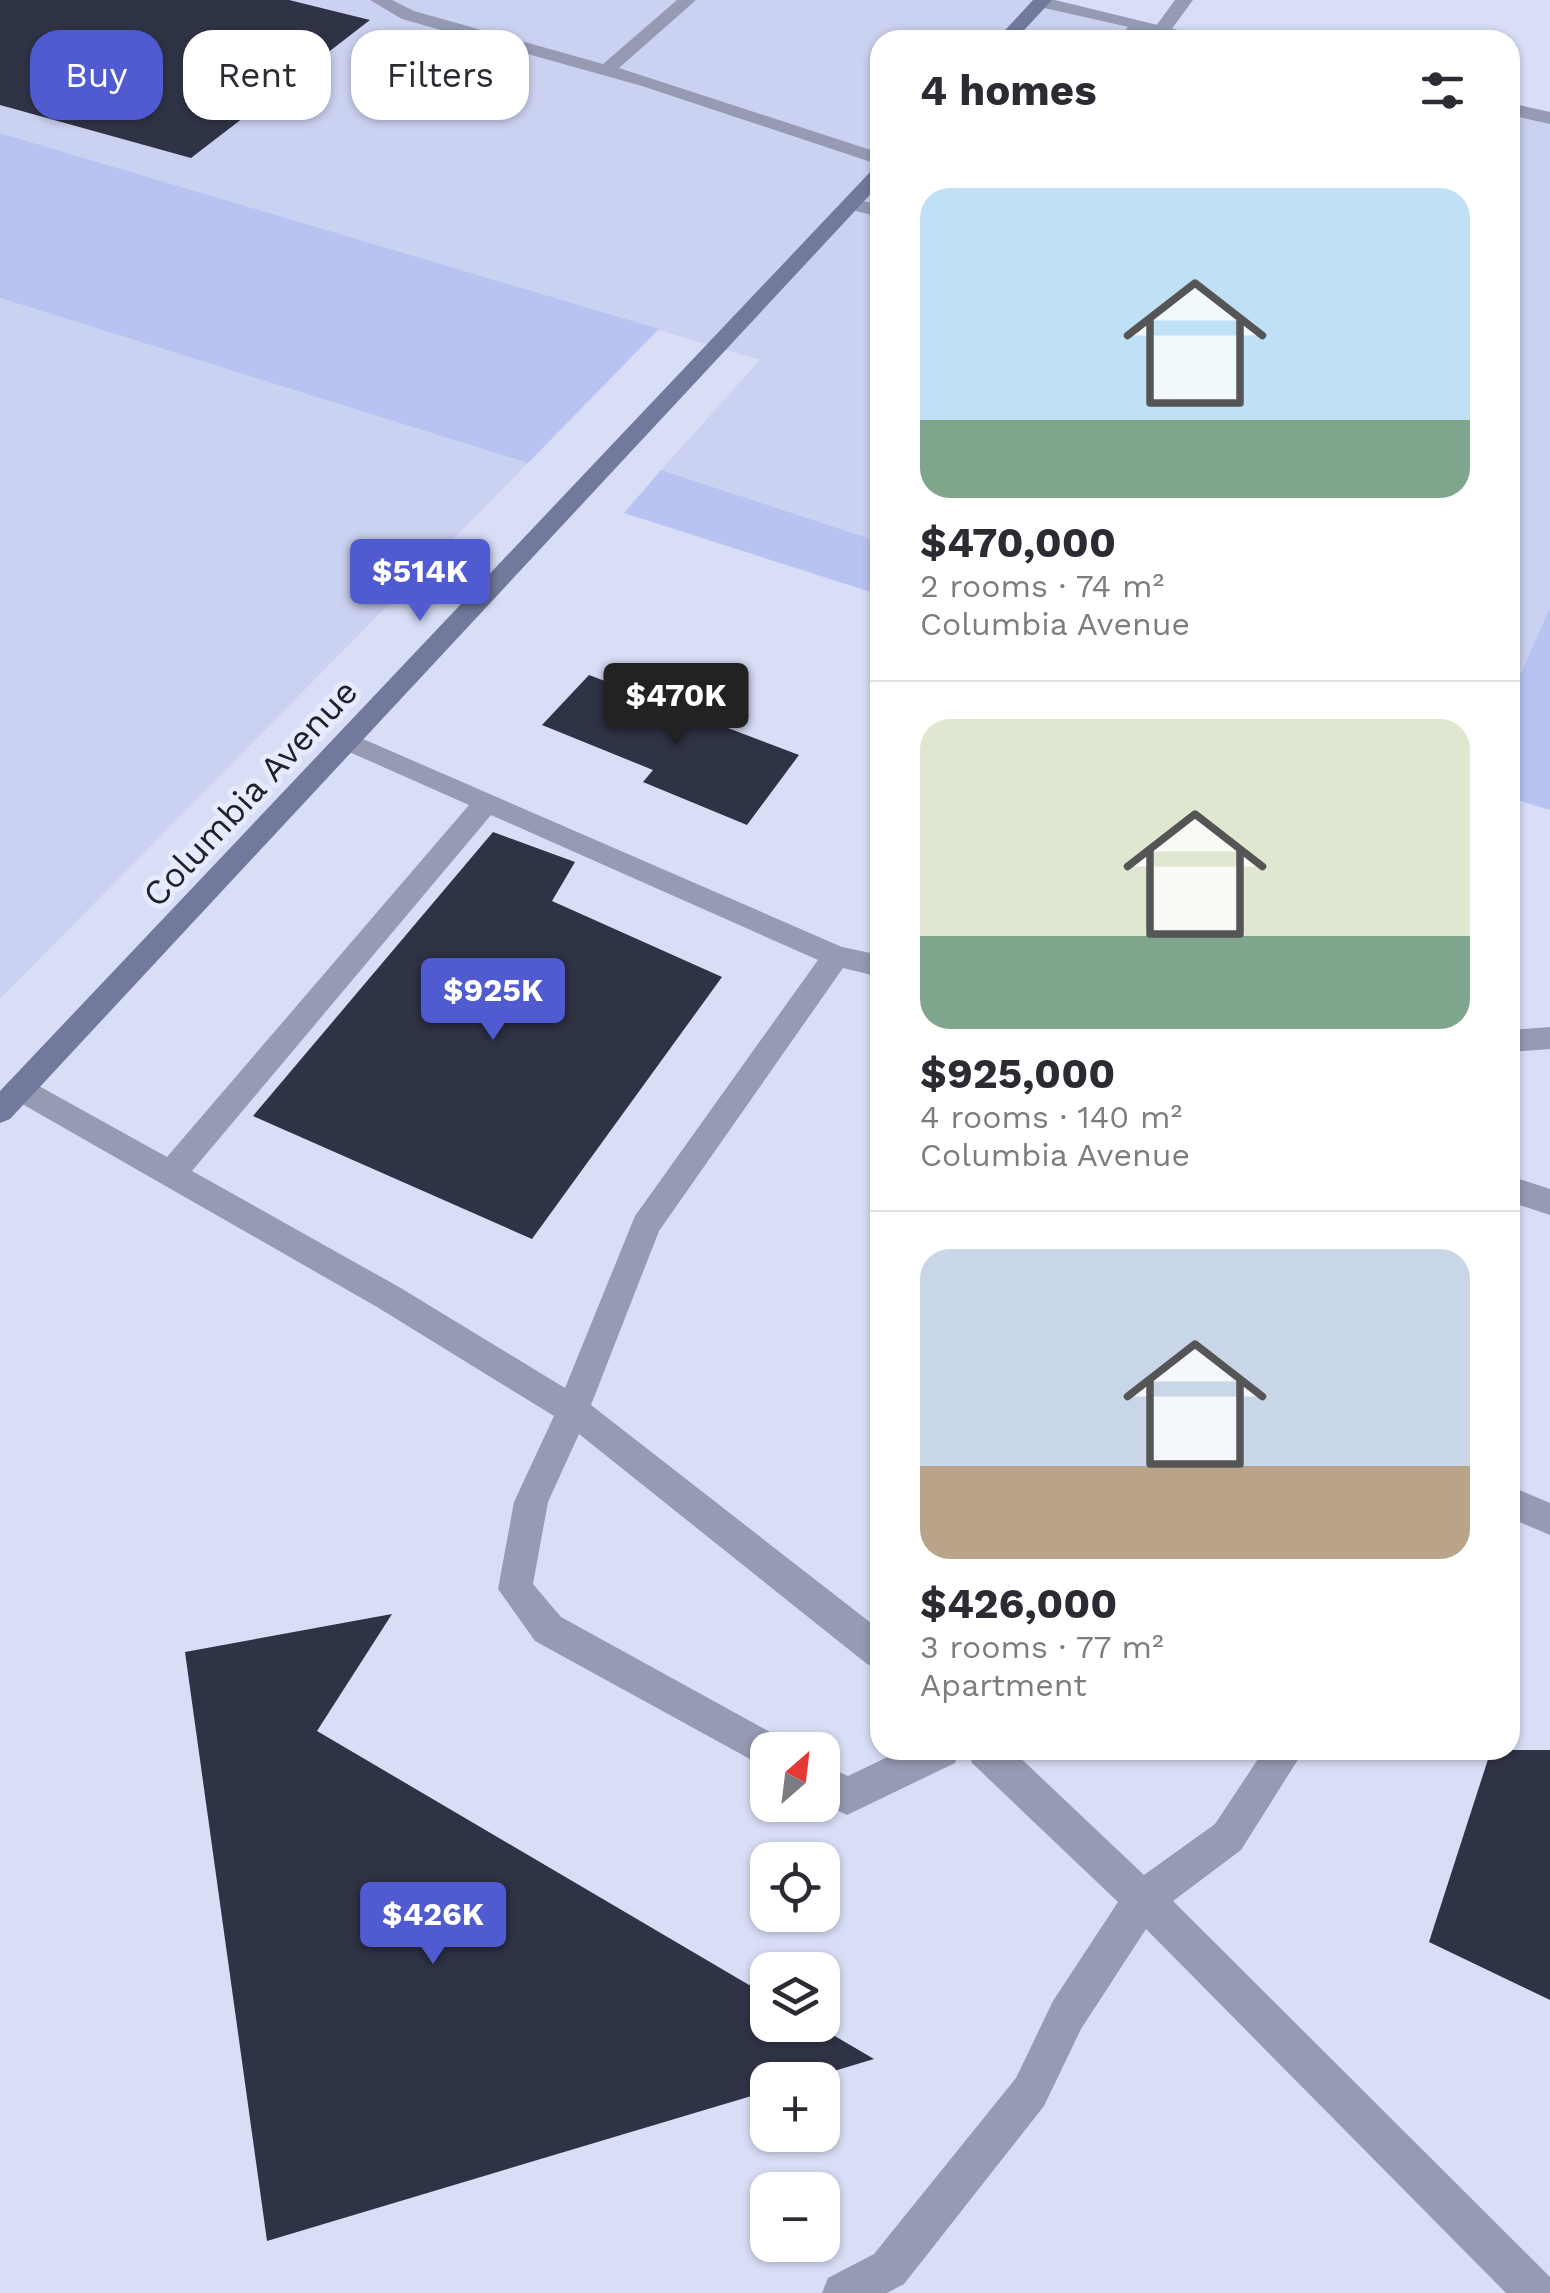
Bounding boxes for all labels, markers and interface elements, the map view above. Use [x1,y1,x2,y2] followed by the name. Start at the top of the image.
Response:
[30,30,163,120] chip: Buy
[183,30,331,120] chip: Rent
[351,30,529,120] chip: Filters
[1415,63,1470,118] icon: filters
[920,66,1097,115] text: 4 homes
[1105,253,1285,433] icon: home
[920,518,1116,567] text: $470,000
[350,539,490,624] pin: $514K
[372,552,468,590] text: $514K
[920,567,1164,605] text: 2 rooms · 74 m²
[920,605,1190,643] text: Columbia Avenue
[606,663,746,748] pin: $470K
[134,671,366,915] street label: Columbia Avenue
[626,676,727,714] text: $470K
[1105,784,1285,964] icon: home
[423,958,563,1043] pin: $925K
[443,971,543,1009] text: $925K
[920,1049,1115,1098] text: $925,000
[920,1098,1182,1136] text: 4 rooms · 140 m²
[920,1136,1190,1174] text: Columbia Avenue
[1105,1314,1285,1494] icon: home
[920,1579,1117,1628] text: $426,000
[920,1628,1164,1666] text: 3 rooms · 77 m²
[920,1666,1087,1704] text: Apartment
[750,1732,840,1822] north arrow
[750,1732,840,2262] map controls
[750,1842,840,1932] button: locate
[363,1882,503,1967] pin: $426K
[382,1895,484,1933] text: $426K
[750,1952,840,2042] button: layers
[750,2062,840,2152] button: +
[750,2172,840,2262] button: −

